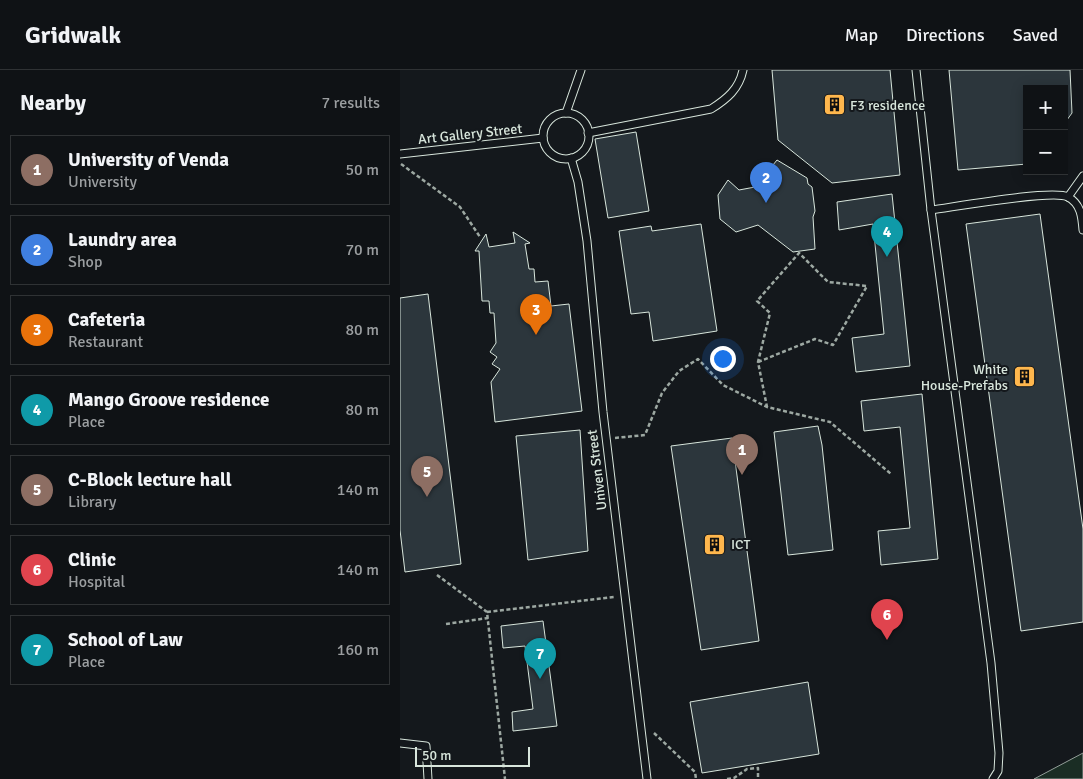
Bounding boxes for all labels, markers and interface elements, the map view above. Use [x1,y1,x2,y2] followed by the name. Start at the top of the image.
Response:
[25,20,121,50] text: Gridwalk
[845,24,878,46] text: Map
[906,24,985,46] text: Directions
[1013,24,1058,46] text: Saved
[1023,85,1068,175] map controls
[1023,85,1068,130] button: +
[20,90,86,116] text: Nearby
[321,93,380,113] text: 7 results
[822,93,846,117] building icon: F3 residence
[850,97,925,114] place label: F3 residence
[417,120,523,148] street label: Art Gallery Street
[1023,130,1068,175] button: −
[68,148,229,172] text: University of Venda
[33,160,41,180] text: 1
[345,160,379,180] text: 50 m
[750,162,782,203] pin: 2
[68,172,137,192] text: University
[871,216,903,257] pin: 4
[68,228,177,252] text: Laundry area
[33,240,41,260] text: 2
[345,240,379,260] text: 70 m
[68,252,102,272] text: Shop
[520,294,552,335] pin: 3
[68,308,145,332] text: Cafeteria
[33,320,41,340] text: 3
[345,320,379,340] text: 80 m
[68,332,143,352] text: Restaurant
[710,346,736,372] your location
[921,361,1008,394] place label: White House-Prefabs
[1012,365,1036,389] building icon: White House-Prefabs
[68,388,269,412] text: Mango Groove residence
[33,400,41,420] text: 4
[345,400,379,420] text: 80 m
[68,412,105,432] text: Place
[584,429,610,511] street label: Univen Street
[726,434,758,475] pin: 1
[411,456,443,497] pin: 5
[68,468,232,492] text: C-Block lecture hall
[33,480,41,500] text: 5
[337,480,379,500] text: 140 m
[68,492,117,512] text: Library
[703,532,727,556] building icon: ICT
[731,536,751,553] place label: ICT
[68,548,116,572] text: Clinic
[33,560,41,580] text: 6
[337,560,379,580] text: 140 m
[68,572,125,592] text: Hospital
[871,599,903,640] pin: 6
[68,628,183,652] text: School of Law
[524,638,556,679] pin: 7
[33,640,41,660] text: 7
[337,640,379,660] text: 160 m
[68,652,105,672] text: Place
[415,744,530,767] scale bar
[422,747,451,764] text: 50 m

